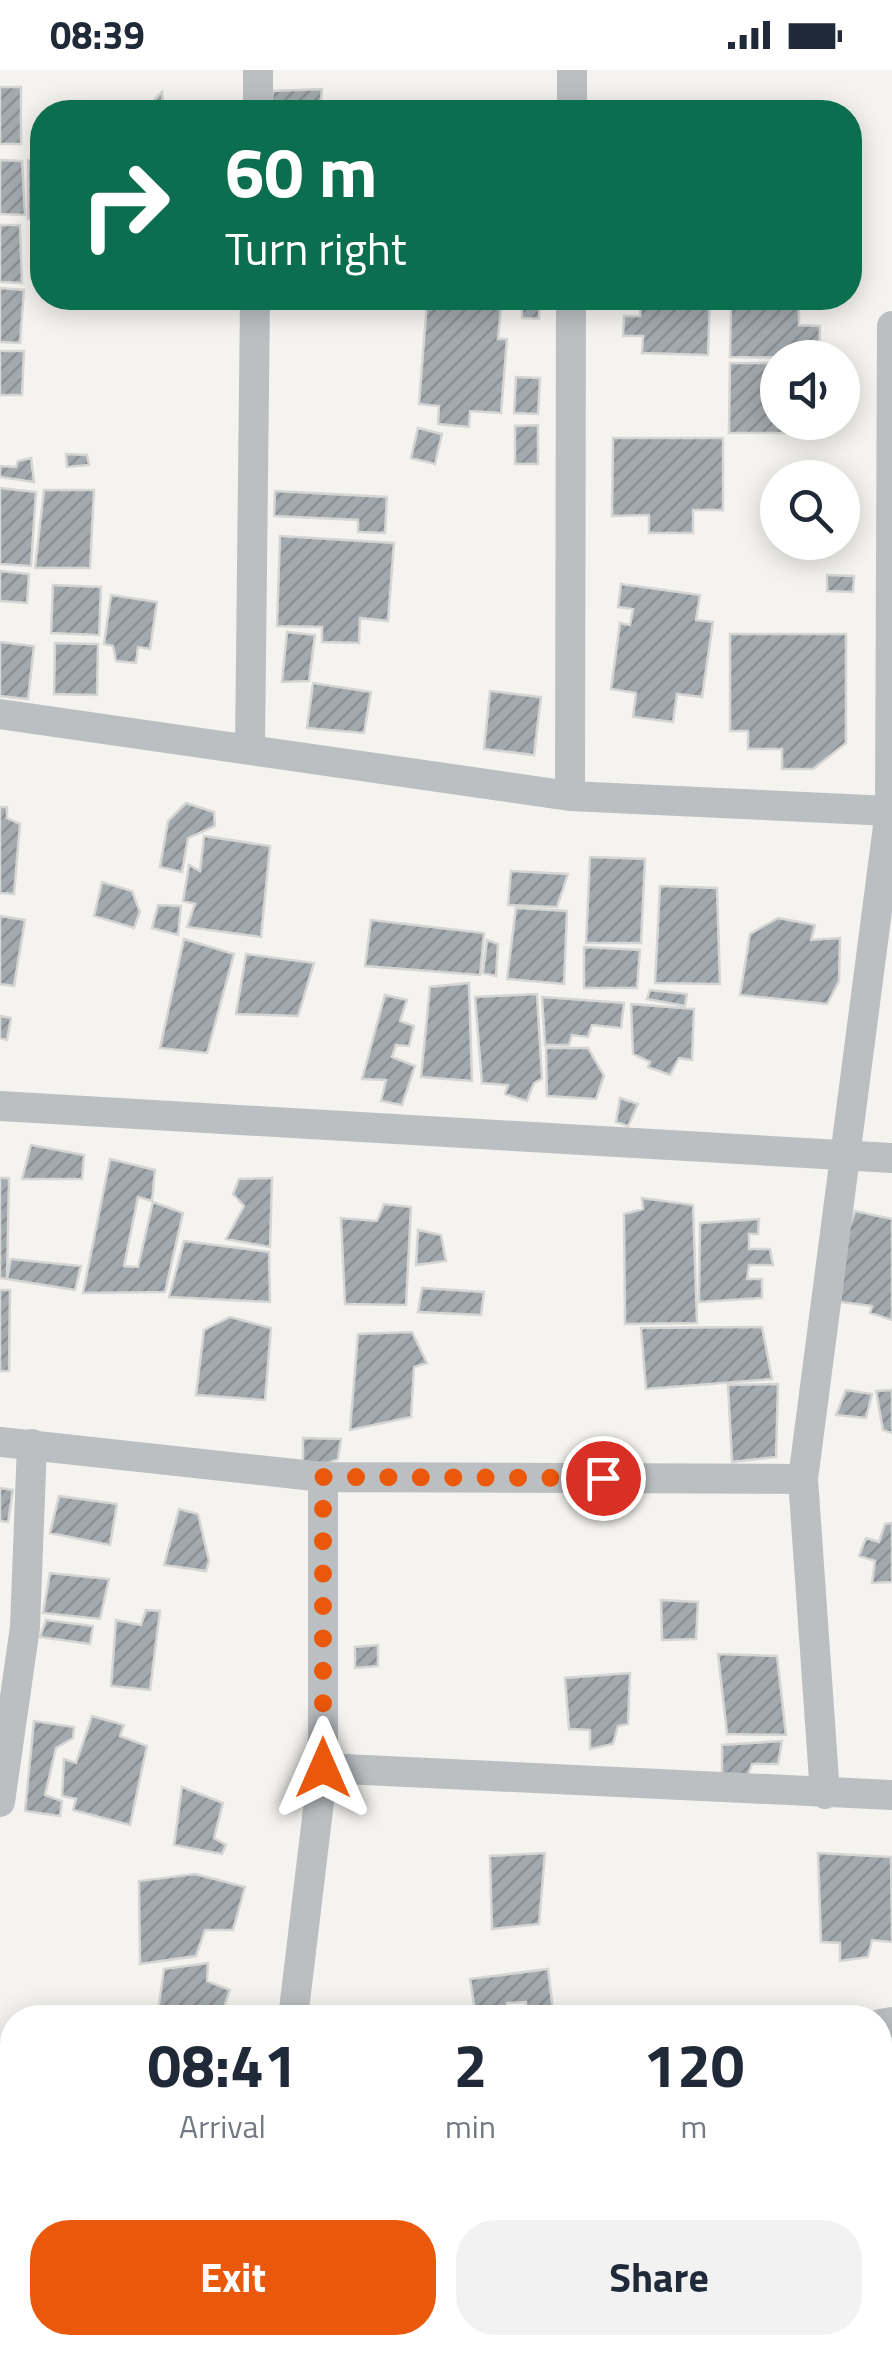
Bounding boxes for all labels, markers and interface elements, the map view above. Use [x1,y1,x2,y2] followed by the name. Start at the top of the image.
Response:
[50,6,145,64] text: 08:39
[225,118,378,224] text: 60 m
[60,140,190,270] icon: right
[225,214,407,282] text: Turn right
[760,340,860,560] map controls
[760,340,860,440] button: sound
[760,460,860,560] button: search
[561,1436,646,1521] pin
[576,1451,631,1506] icon: arrive
[271,1716,375,1820] position arrow
[148,2019,297,2110] text: 08:41
[454,2019,487,2110] text: 2
[644,2019,744,2110] text: 120
[179,2102,266,2150] text: Arrival
[445,2102,496,2150] text: min
[681,2102,707,2150] text: m
[30,2220,436,2335] button: Exit
[456,2220,862,2335] button: Share

